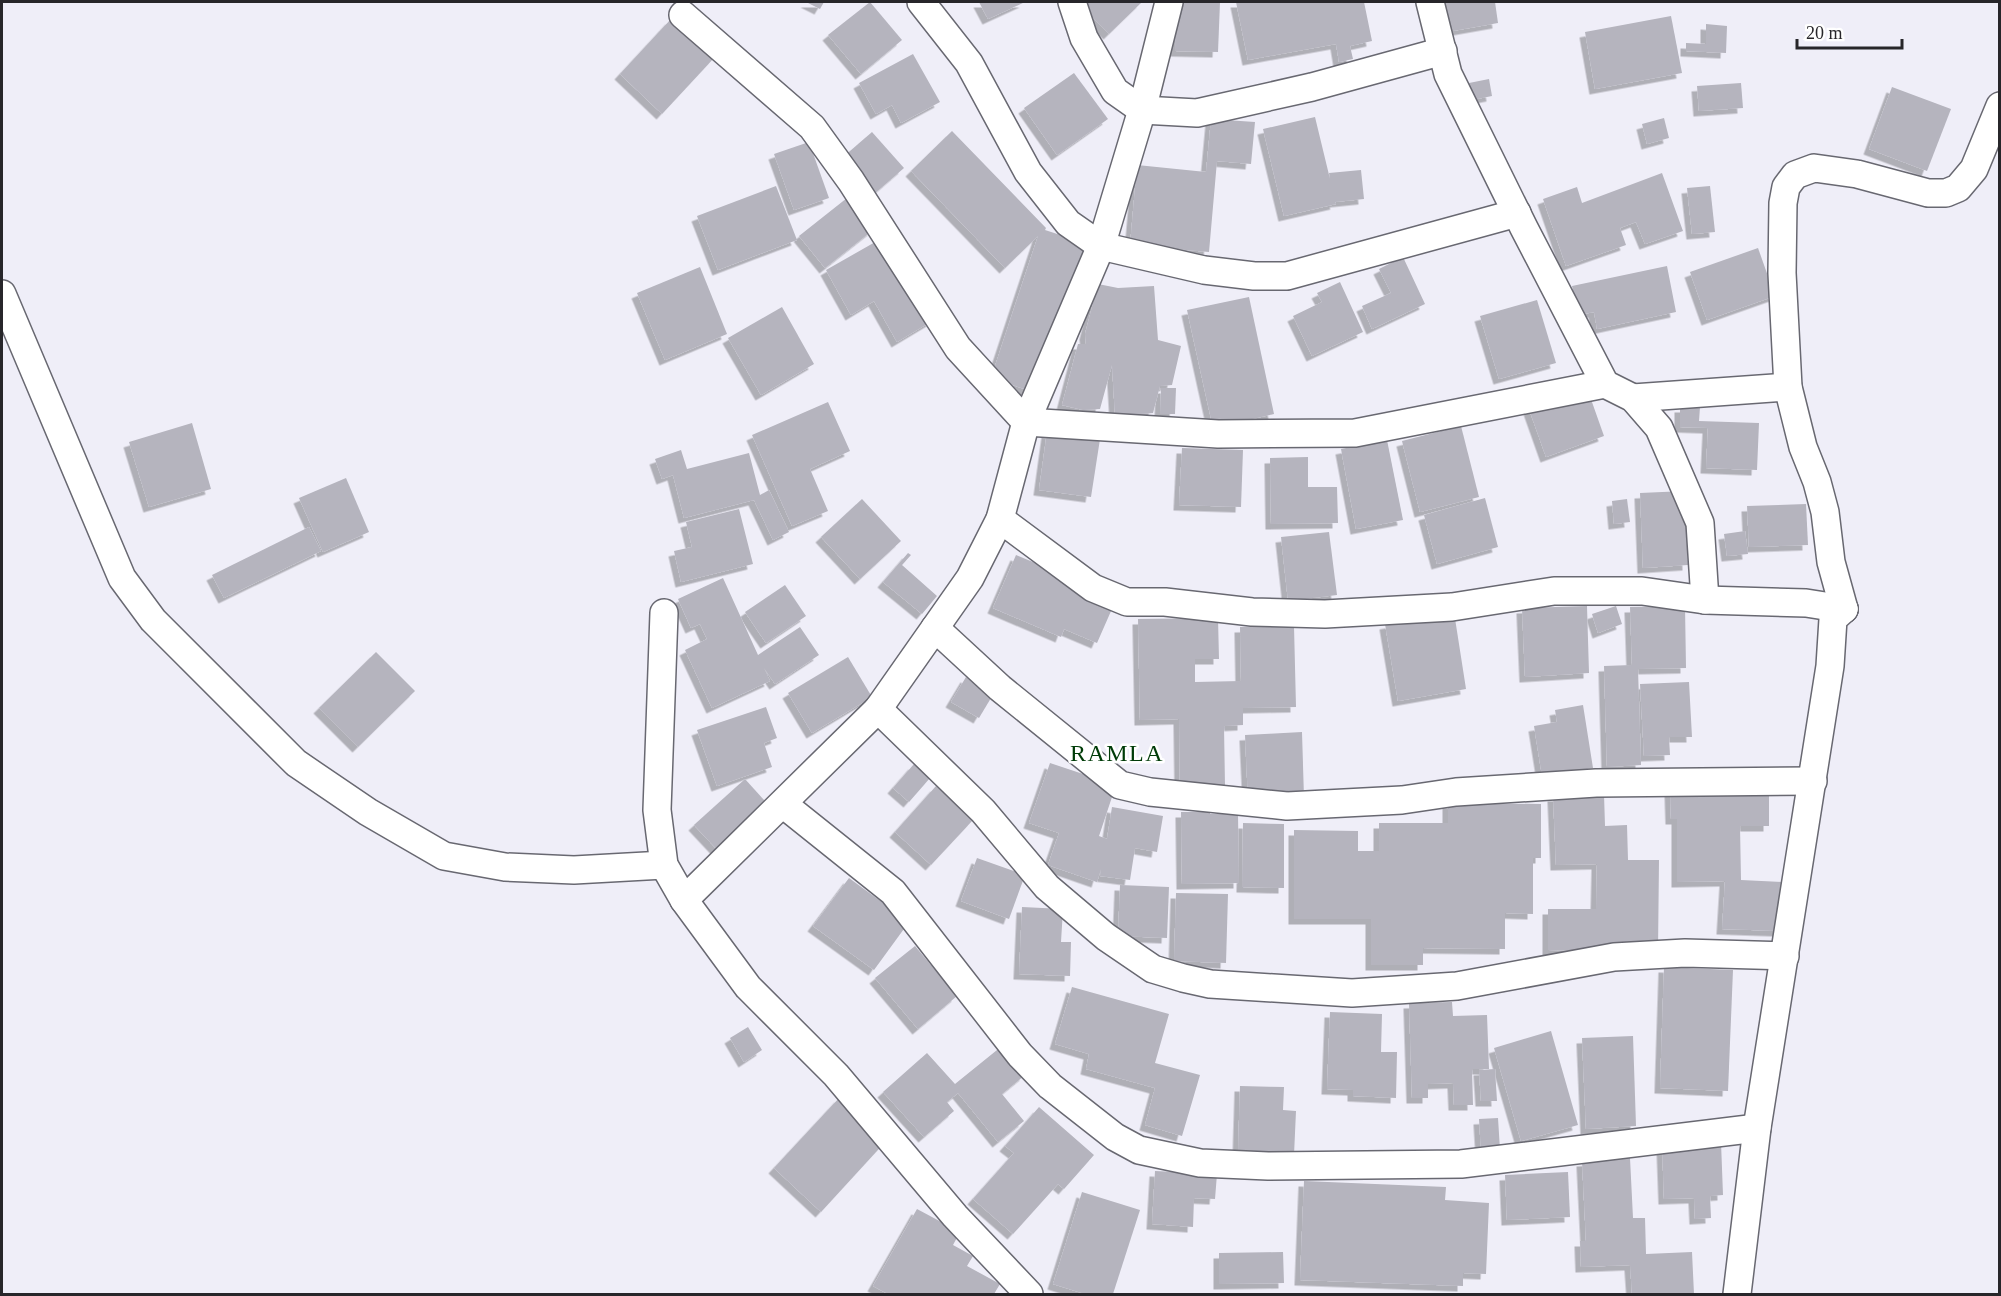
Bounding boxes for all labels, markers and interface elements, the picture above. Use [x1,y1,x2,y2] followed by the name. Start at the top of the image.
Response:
[1797,12,1902,50] scale bar
[1806,23,1843,43] text: 20 m
[1070,740,1164,766] district label: RAMLA

